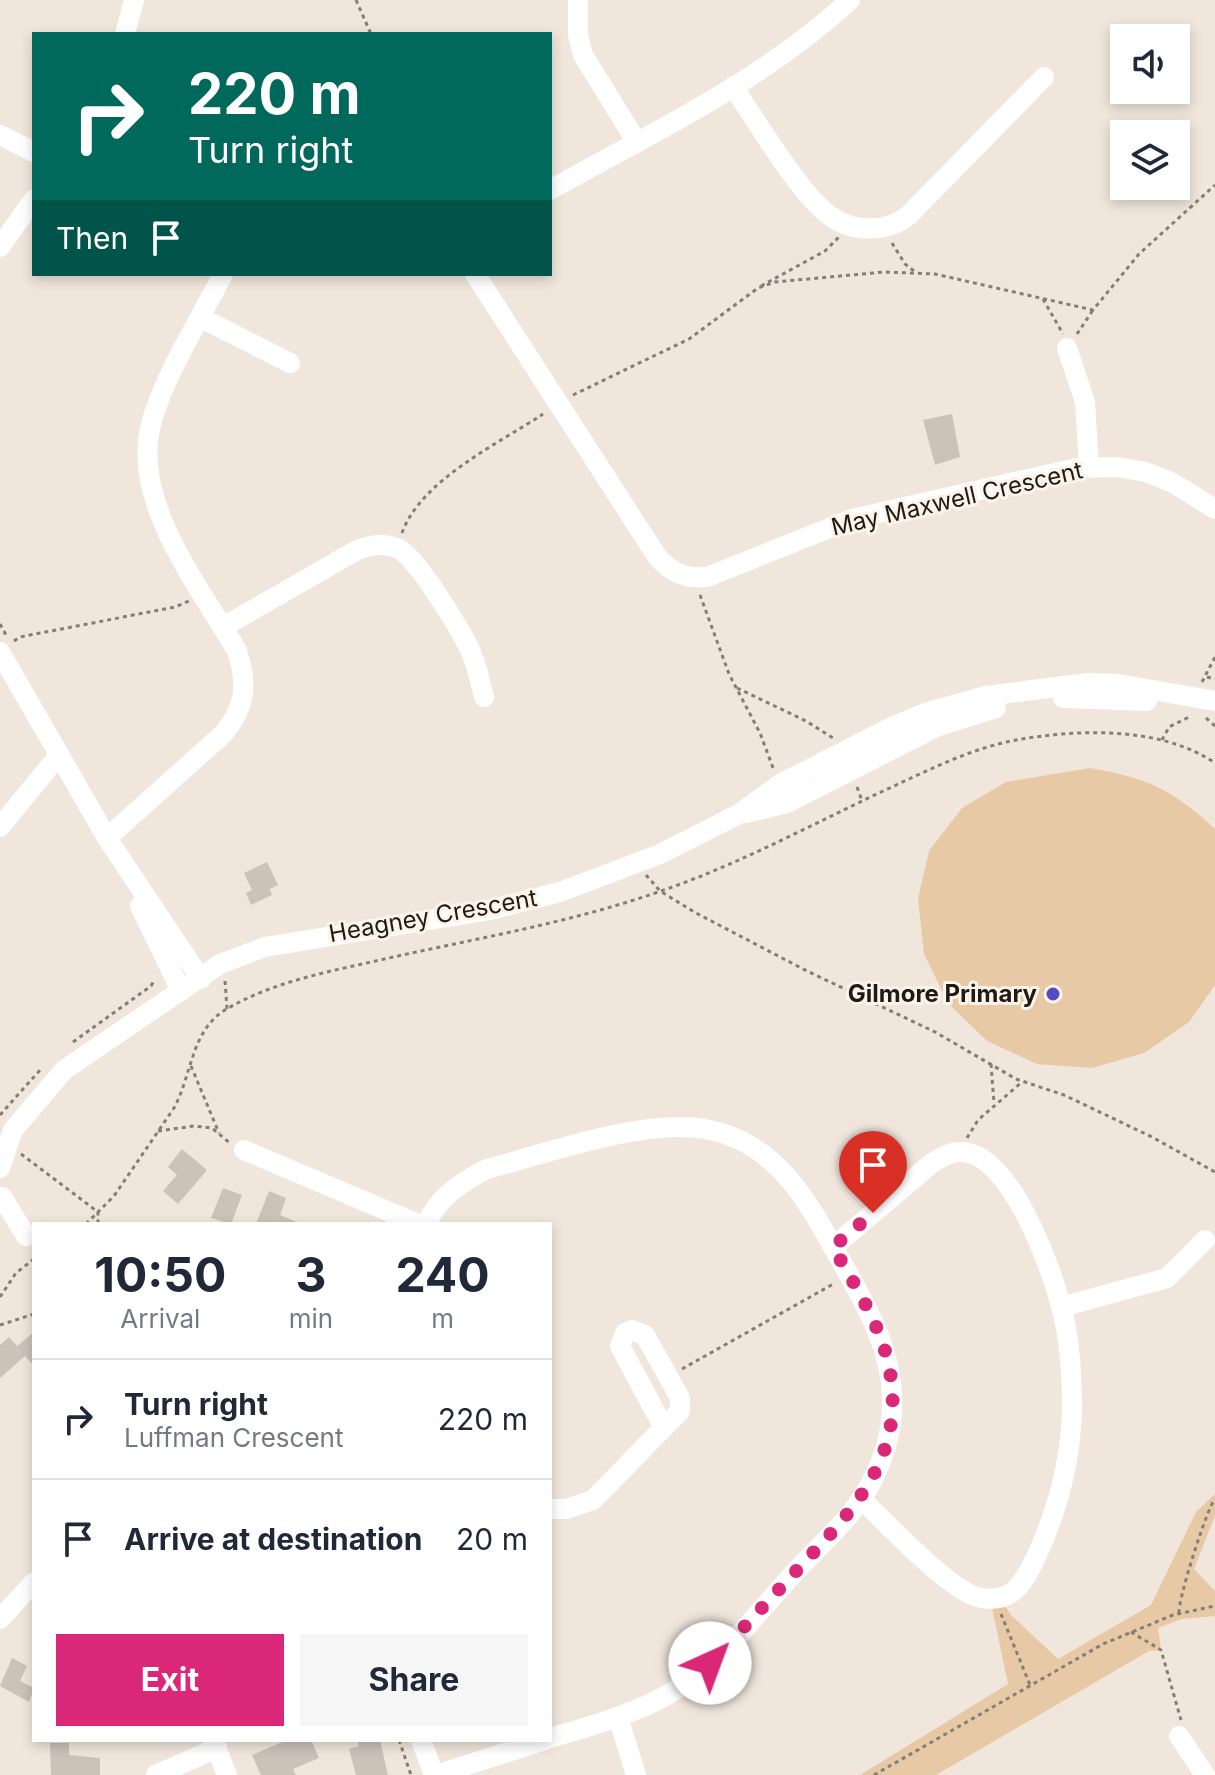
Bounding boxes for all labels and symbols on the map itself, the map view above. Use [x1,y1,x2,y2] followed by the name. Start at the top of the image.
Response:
[828,455,1086,542] street label: May Maxwell Crescent
[327,883,539,948] street label: Heagney Crescent
[848,979,1038,1008] place label: Gilmore Primary
[1044,985,1062,1003] marker: Gilmore Primary
[839,1131,907,1213] pin
[668,1621,752,1705] position arrow

